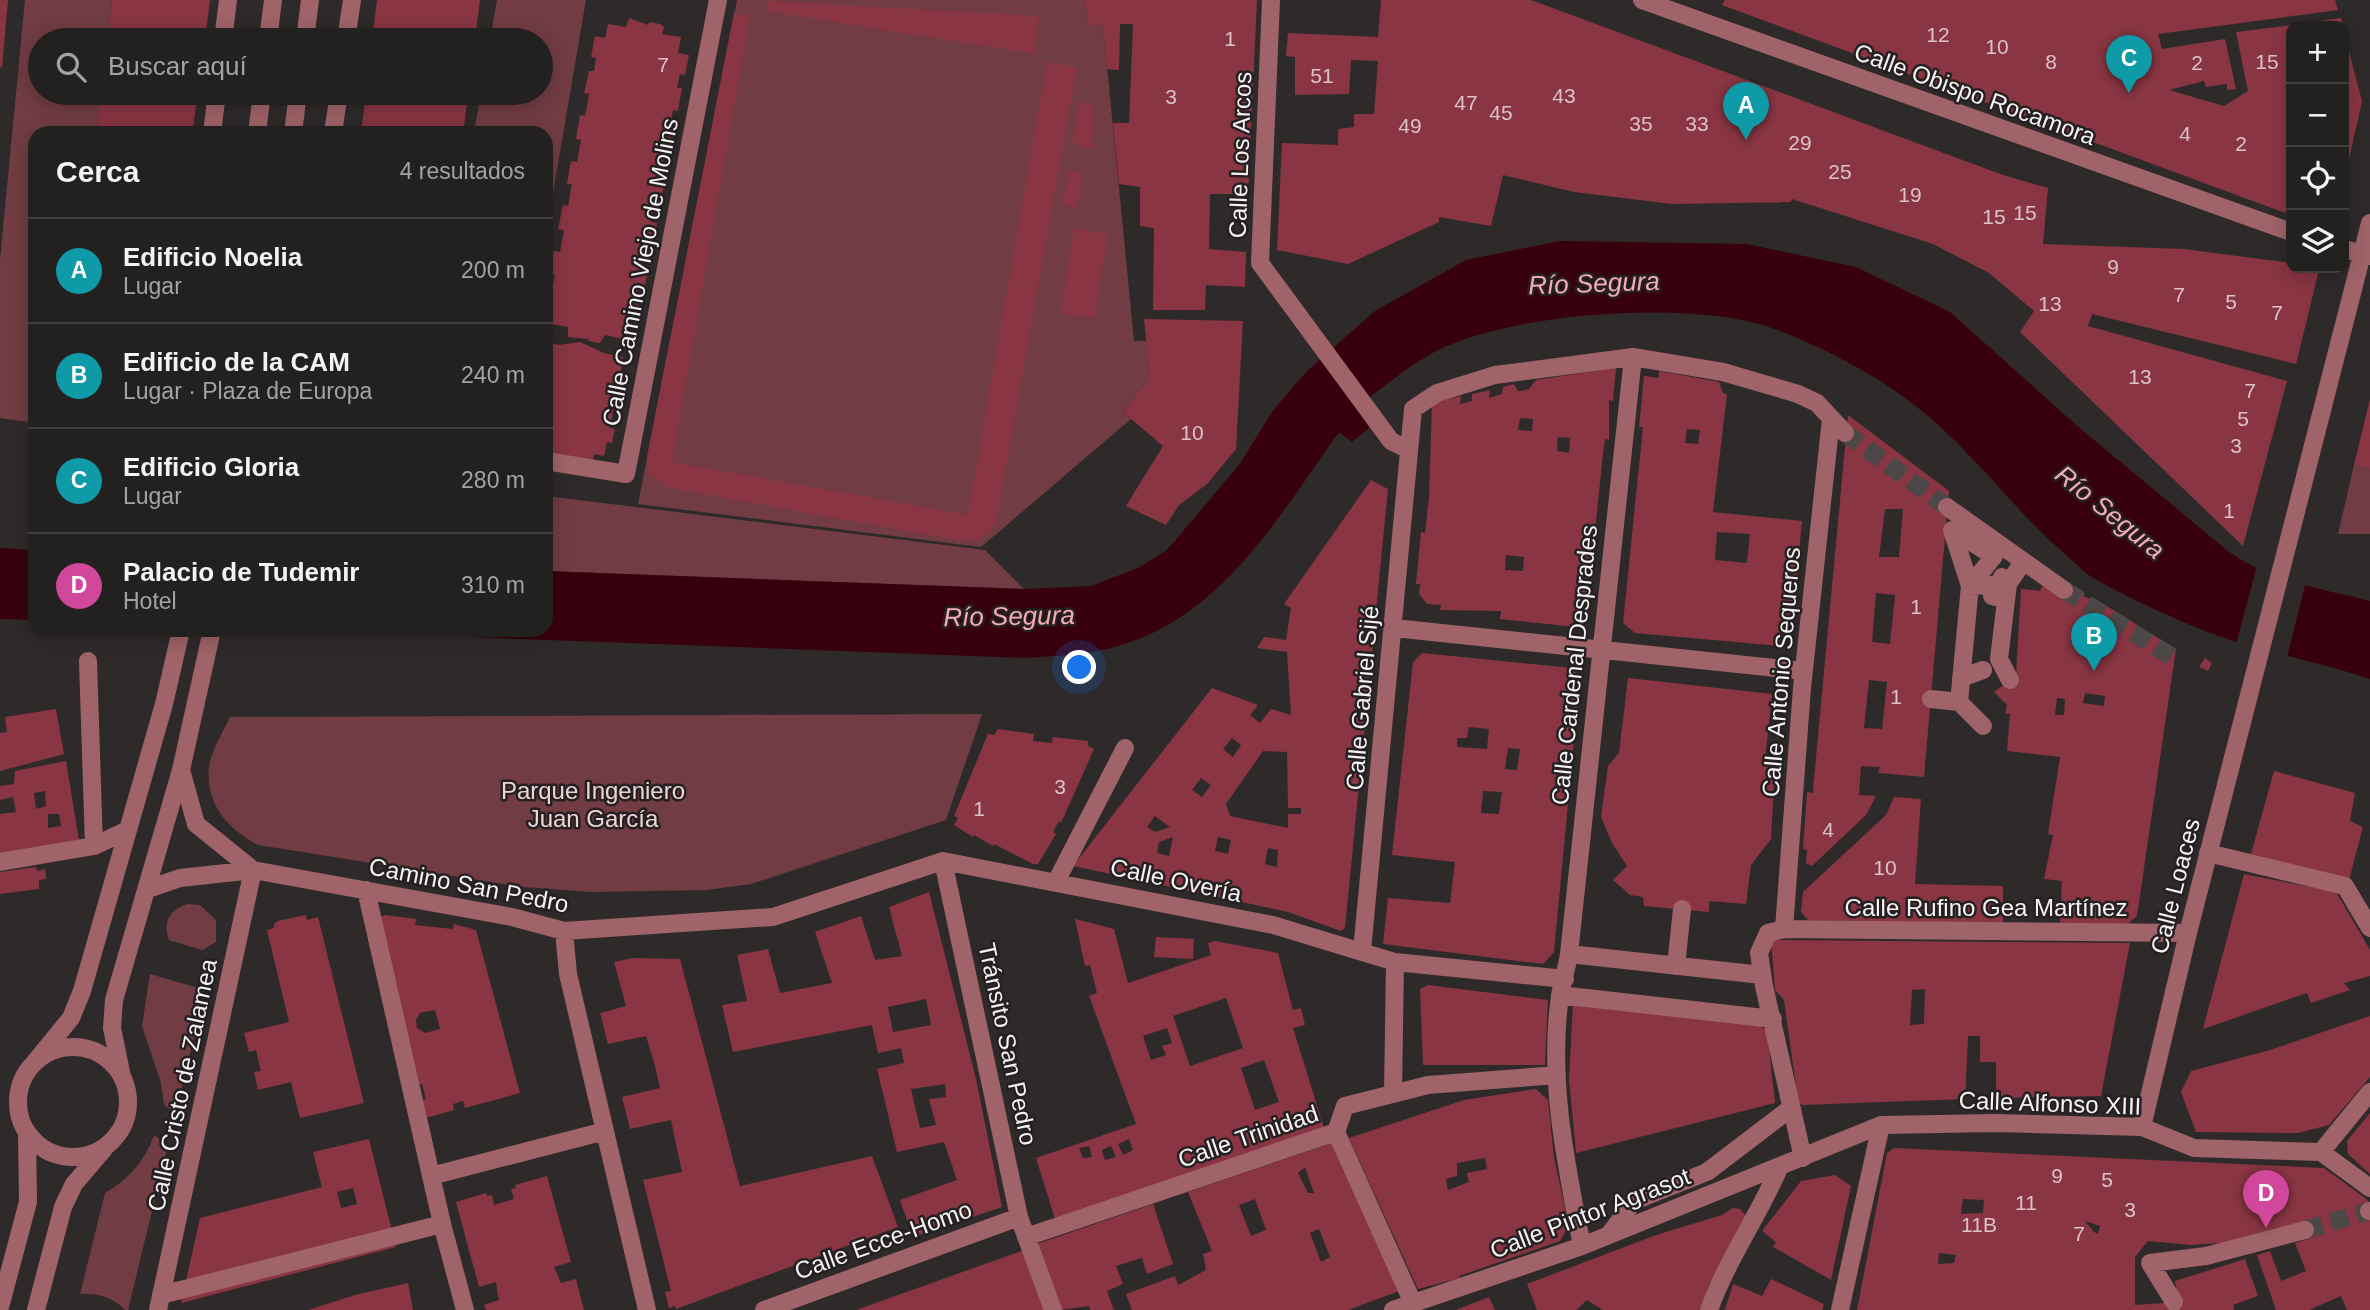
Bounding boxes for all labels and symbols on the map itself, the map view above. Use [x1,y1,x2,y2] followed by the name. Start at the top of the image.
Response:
[1926,23,1950,46] house number: 12
[1224,27,1236,50] house number: 1
[1985,35,2009,58] house number: 10
[2106,35,2152,93] pin: C
[1851,38,2100,150] street label: Calle Obispo Rocamora
[2045,50,2057,73] house number: 8
[2255,50,2279,73] house number: 15
[2191,51,2203,74] house number: 2
[657,53,669,76] house number: 7
[1310,64,1334,87] house number: 51
[1224,71,1256,239] street label: Calle Los Arcos
[1723,82,1769,140] pin: A
[1552,84,1576,107] house number: 43
[1165,85,1177,108] house number: 3
[1454,91,1478,114] house number: 47
[1489,101,1513,124] house number: 45
[1629,112,1653,135] house number: 35
[1685,112,1709,135] house number: 33
[1398,114,1422,137] house number: 49
[597,116,683,428] street label: Calle Camino Viejo de Molins
[2179,122,2191,145] house number: 4
[1788,131,1812,154] house number: 29
[2235,132,2247,155] house number: 2
[1828,160,1852,183] house number: 25
[1898,183,1922,206] house number: 19
[2013,201,2037,224] house number: 15
[1982,205,2006,228] house number: 15
[2107,255,2119,278] house number: 9
[1528,266,1660,300] water label: Río Segura
[2173,283,2185,306] house number: 7
[2225,290,2237,313] house number: 5
[2038,292,2062,315] house number: 13
[2271,301,2283,324] house number: 7
[2128,365,2152,388] house number: 13
[2244,379,2256,402] house number: 7
[2237,407,2249,430] house number: 5
[1180,421,1204,444] house number: 10
[2230,434,2242,457] house number: 3
[2049,459,2171,565] water label: Río Segura
[2223,499,2235,522] house number: 1
[1546,524,1602,806] street label: Calle Cardenal Desprades
[1757,546,1805,798] street label: Calle Antonio Sequeros
[1910,595,1922,618] house number: 1
[943,600,1075,632] water label: Río Segura
[1340,604,1384,792] street label: Calle Gabriel Sijé
[2071,613,2117,671] pin: B
[1062,650,1096,684] your location
[1890,685,1902,708] house number: 1
[1054,775,1066,798] house number: 3
[501,777,685,832] park label: Parque Ingeniero Juan García
[973,797,985,820] house number: 1
[2145,815,2205,957] street label: Calle Loaces
[1822,818,1834,841] house number: 4
[367,852,571,918] street label: Camino San Pedro
[1108,853,1245,907] street label: Calle Overía
[1873,856,1897,879] house number: 10
[1845,894,2127,921] street label: Calle Rufino Gea Martínez
[973,940,1043,1148] street label: Tránsito San Pedro
[142,956,222,1214] street label: Calle Cristo de Zalamea
[1958,1086,2142,1120] street label: Calle Alfonso XIII
[1174,1099,1322,1173] street label: Calle Trinidad
[1486,1162,1694,1264] street label: Calle Pintor Agrasot
[2051,1164,2063,1187] house number: 9
[2101,1168,2113,1191] house number: 5
[2243,1170,2289,1228] pin: D
[2015,1191,2037,1214] house number: 11
[791,1195,975,1285] street label: Calle Ecce-Homo
[2124,1198,2136,1221] house number: 3
[1961,1213,1997,1236] house number: 11B
[2073,1222,2085,1245] house number: 7

